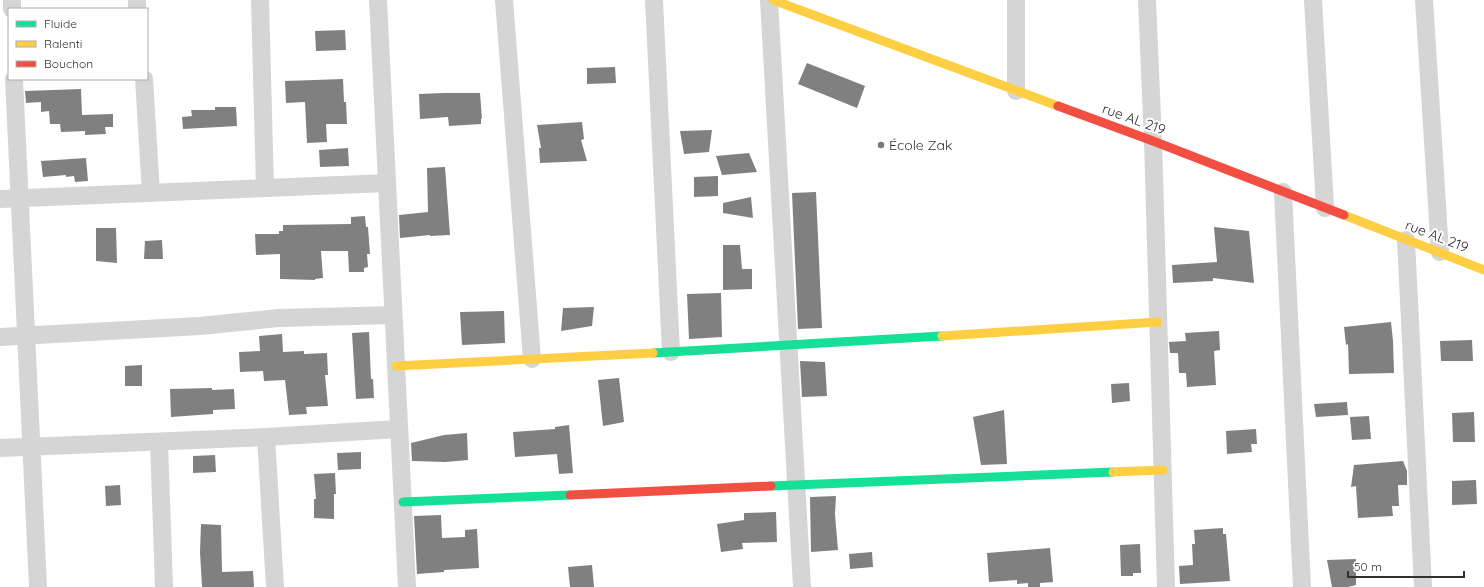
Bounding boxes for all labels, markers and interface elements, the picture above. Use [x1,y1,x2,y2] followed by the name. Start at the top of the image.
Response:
[8,8,148,80] legend
[44,16,77,31] text: Fluide
[44,36,82,51] text: Ralenti
[44,56,93,71] text: Bouchon
[1100,99,1168,139] street label: rue AL 219
[889,136,952,154] place label: École Zak
[876,140,886,150] marker: École Zak
[1403,216,1471,256] street label: rue AL 219
[1348,553,1464,579] scale bar
[1354,559,1382,574] text: 50 m

